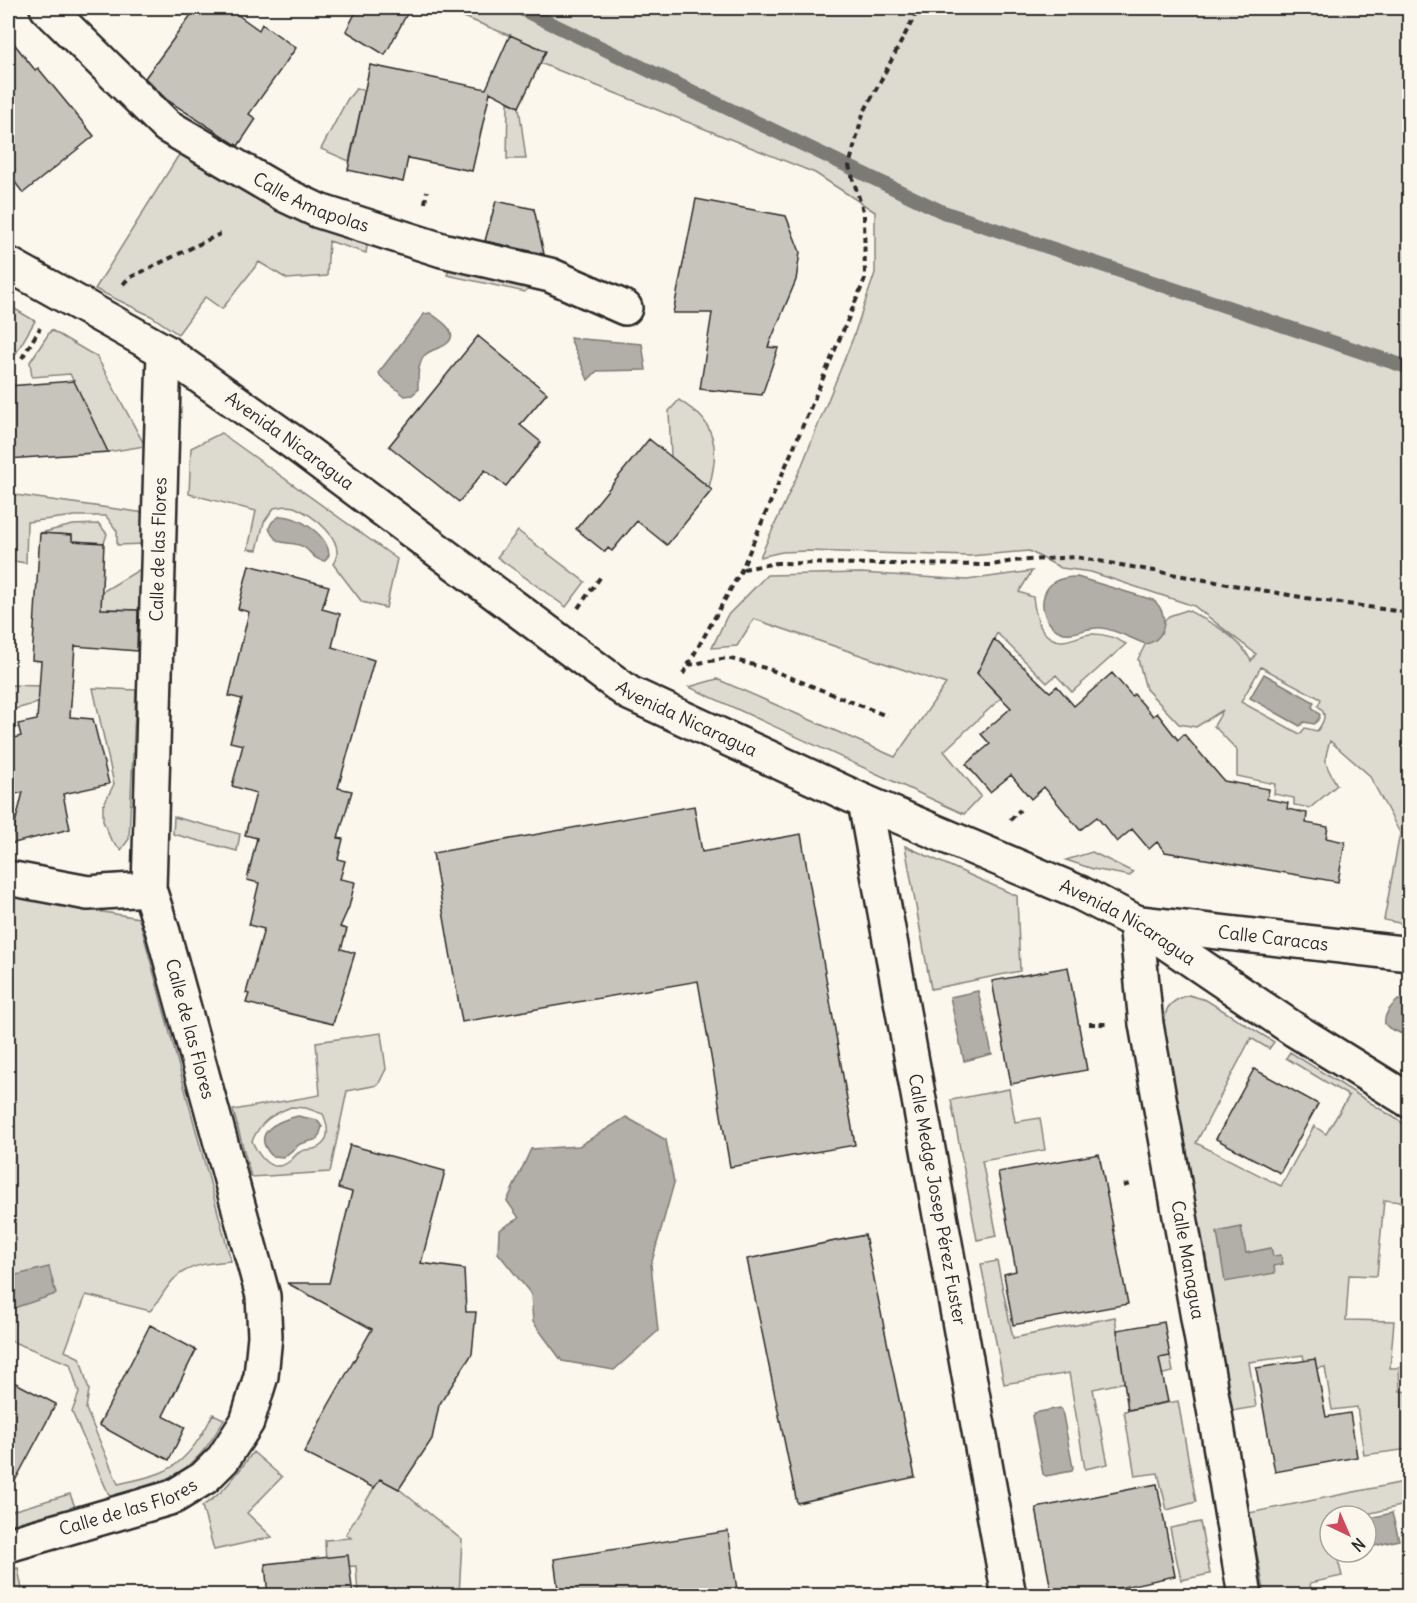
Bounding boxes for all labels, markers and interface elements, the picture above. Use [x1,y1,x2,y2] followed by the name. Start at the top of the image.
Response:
[249,167,372,237] street label: Calle Amapolas
[221,386,359,495] street label: Avenida Nicaragua
[144,477,171,622] street label: Calle de las Flores
[612,675,761,762] street label: Avenida Nicaragua
[1056,874,1200,970] street label: Avenida Nicaragua
[1217,920,1330,956] street label: Calle Caracas
[161,956,220,1102] street label: Calle de las Flores
[904,1072,972,1328] street label: Calle Medge Josep Pérez Fuster
[1166,1199,1210,1321] street label: Calle Managua
[56,1473,201,1541] street label: Calle de las Flores
[1318,1504,1378,1564] north arrow
[1347,1534,1369,1556] text: N

